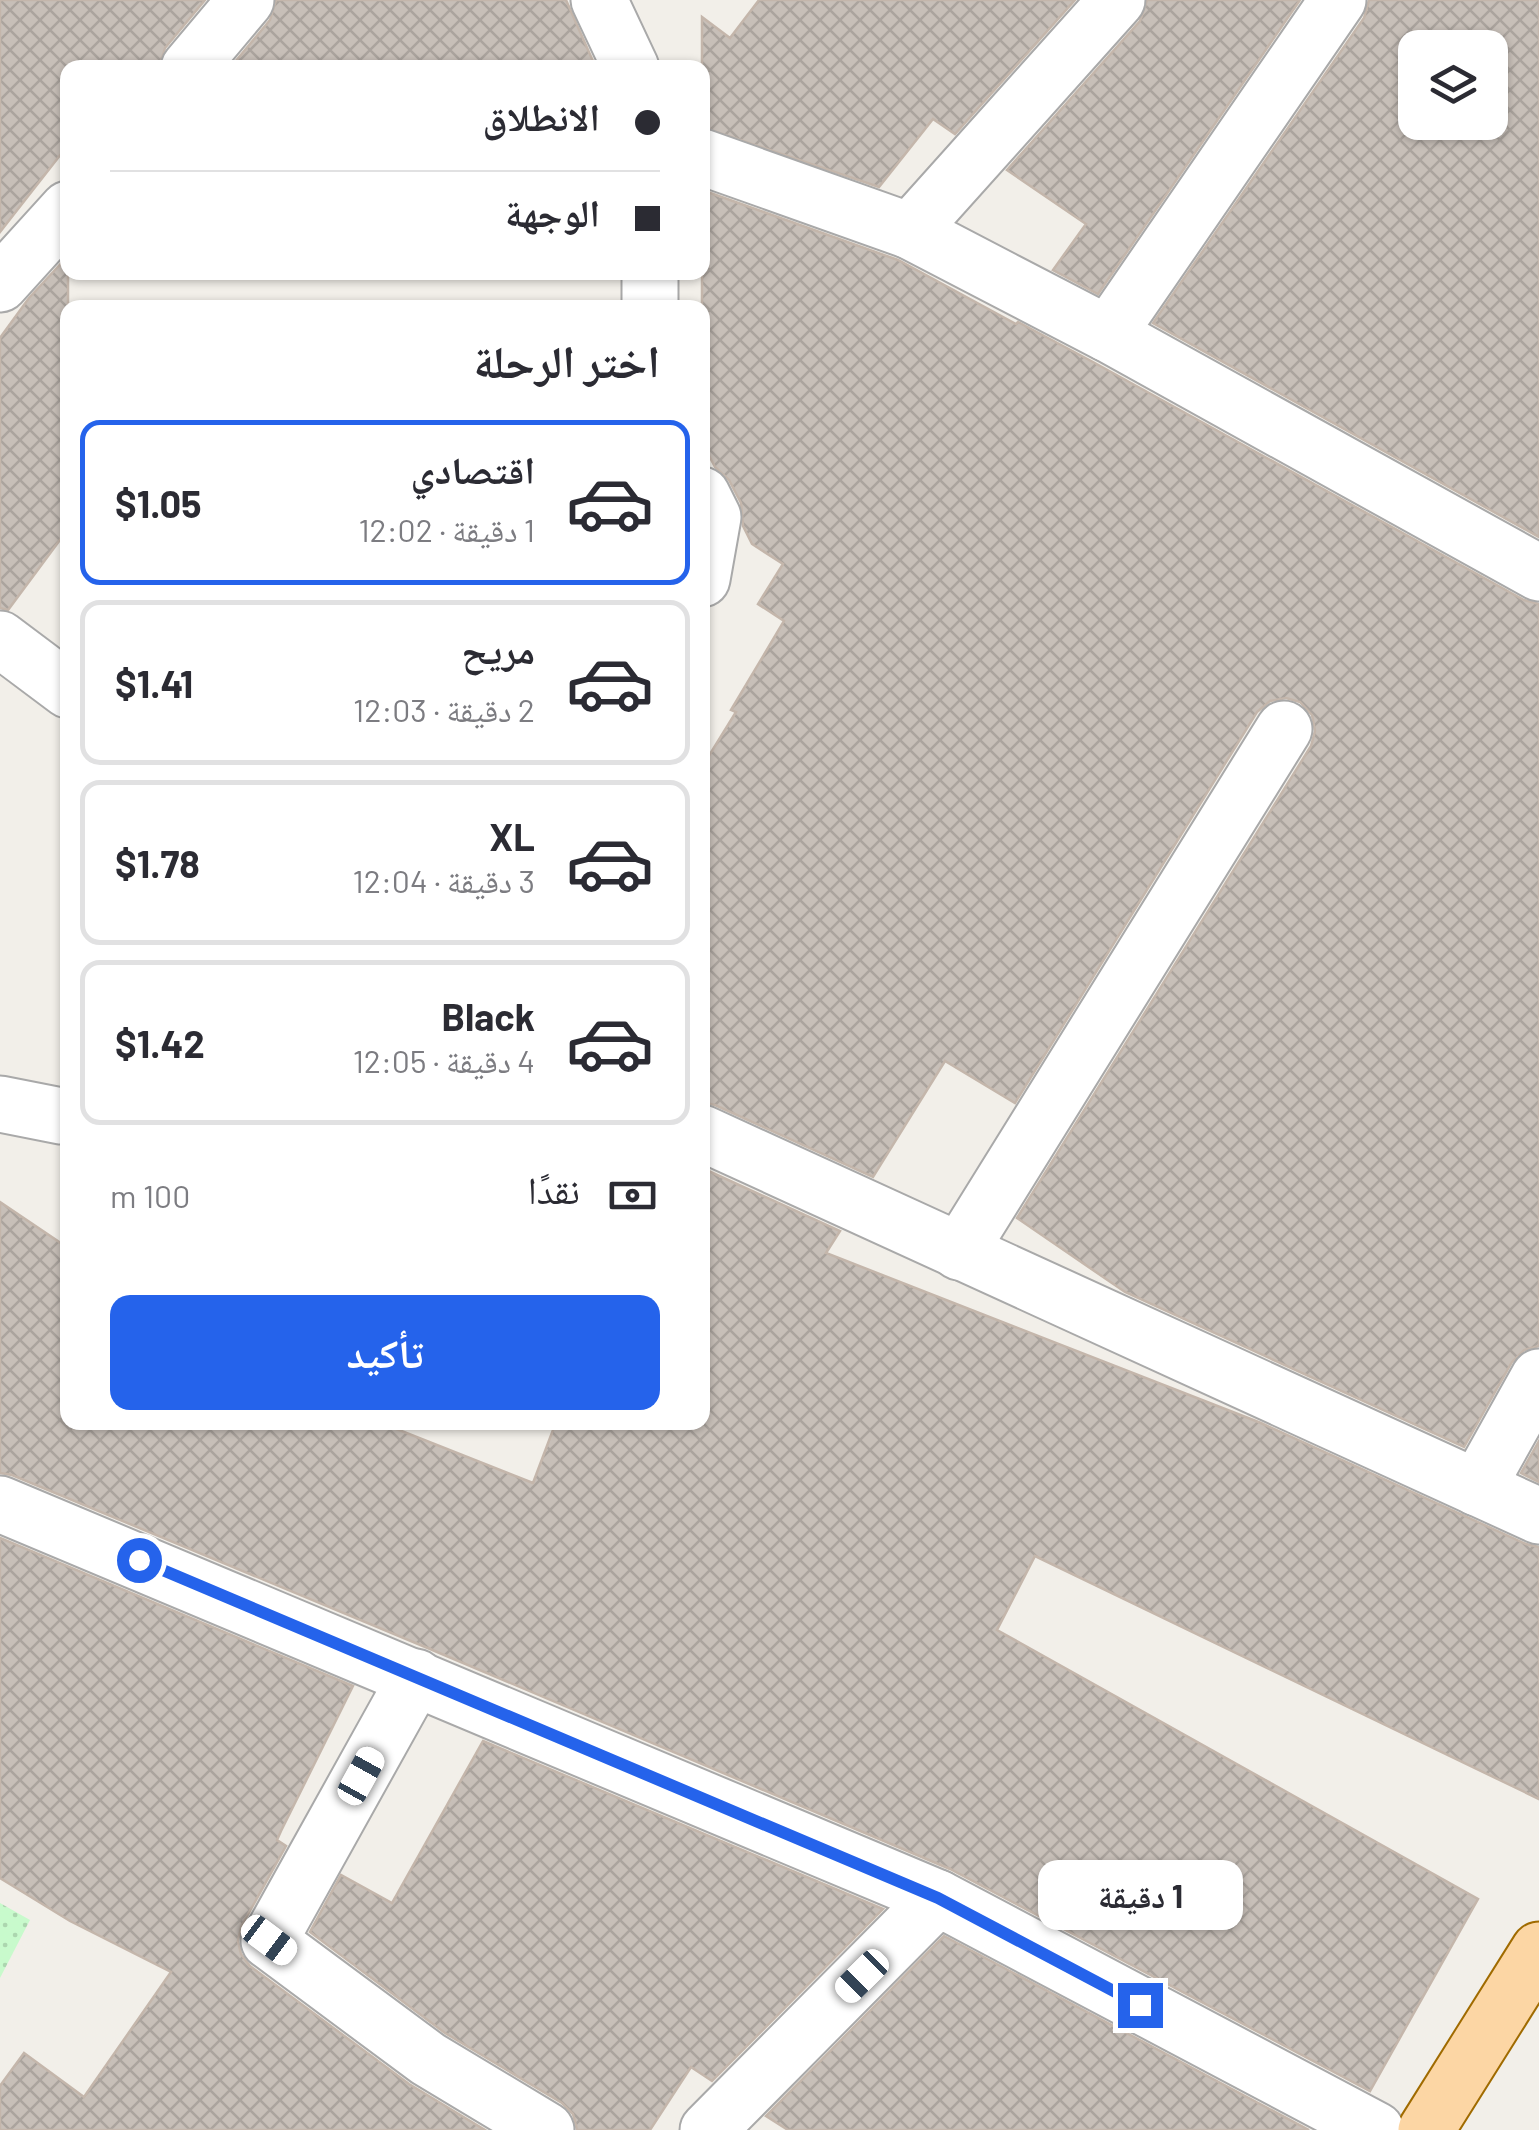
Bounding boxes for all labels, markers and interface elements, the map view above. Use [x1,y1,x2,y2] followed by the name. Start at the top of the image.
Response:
[1398,30,1508,140] map controls
[1398,30,1508,140] button: layers
[482,93,600,139] text: الانطلاق
[505,189,600,235] text: الوجهة
[474,333,660,387] text: اختر الرحلة
[411,446,535,492] text: اقتصادي
[565,458,655,548] icon: car
[115,480,202,526] text: $1.05
[358,510,535,548] text: 1 دقيقة · 12:02
[461,626,535,672] text: مريح
[565,638,655,728] icon: car
[115,660,193,706] text: $1.41
[353,690,535,728] text: 2 دقيقة · 12:03
[489,813,535,859] text: XL
[565,818,655,908] icon: car
[115,840,200,886] text: $1.78
[353,861,535,899] text: 3 دقيقة · 12:04
[441,993,535,1039] text: Black
[565,998,655,1088] icon: car
[115,1020,205,1066] text: $1.42
[353,1041,535,1079] text: 4 دقيقة · 12:05
[528,1166,580,1212] text: نقدًا
[605,1168,660,1223] icon: cash
[110,1176,190,1214] text: 100 m
[110,1295,660,1410] button: تأكيد
[117,1538,162,1583] route start
[333,1742,389,1810] car
[1038,1860,1242,1930] callout: 1 دقيقة
[1098,1876,1183,1914] text: 1 دقيقة
[236,1910,302,1970] car
[830,1944,894,2008] car
[1118,1983,1163,2028] route end

